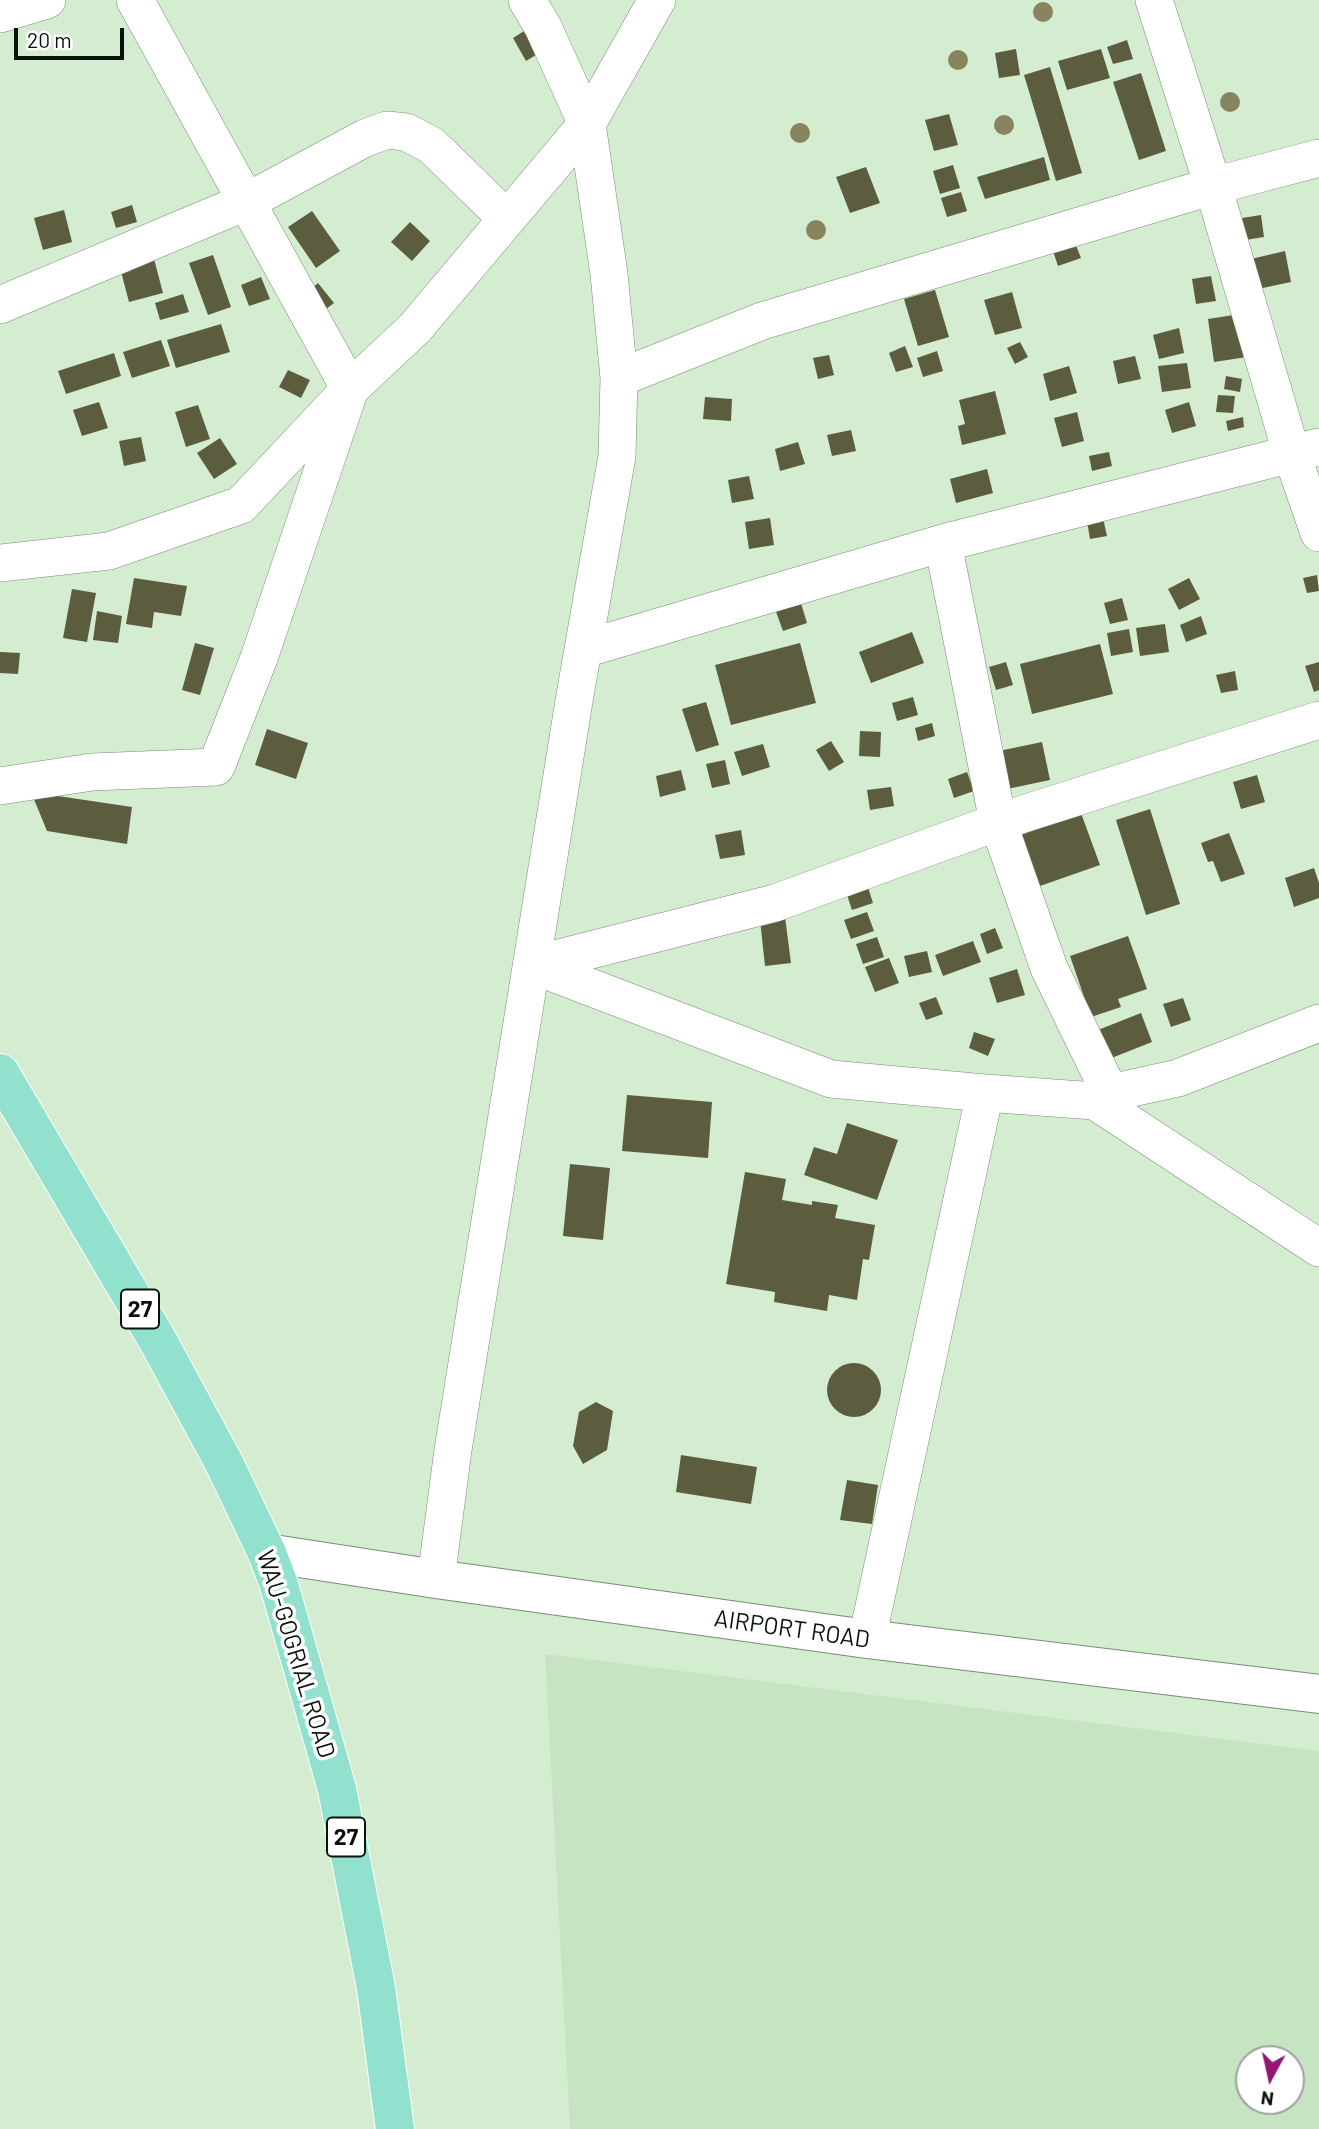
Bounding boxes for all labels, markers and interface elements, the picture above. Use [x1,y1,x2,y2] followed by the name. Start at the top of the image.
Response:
[18,14,128,58] scale bar
[27,27,72,52] text: 20 m
[121,1290,159,1328] road number: 27
[251,1547,341,1761] street label: WAU-GOGRIAL ROAD
[712,1604,872,1654] street label: AIRPORT ROAD
[327,1818,365,1856] road number: 27
[1235,2045,1305,2115] north arrow
[1259,2087,1275,2112] text: N

